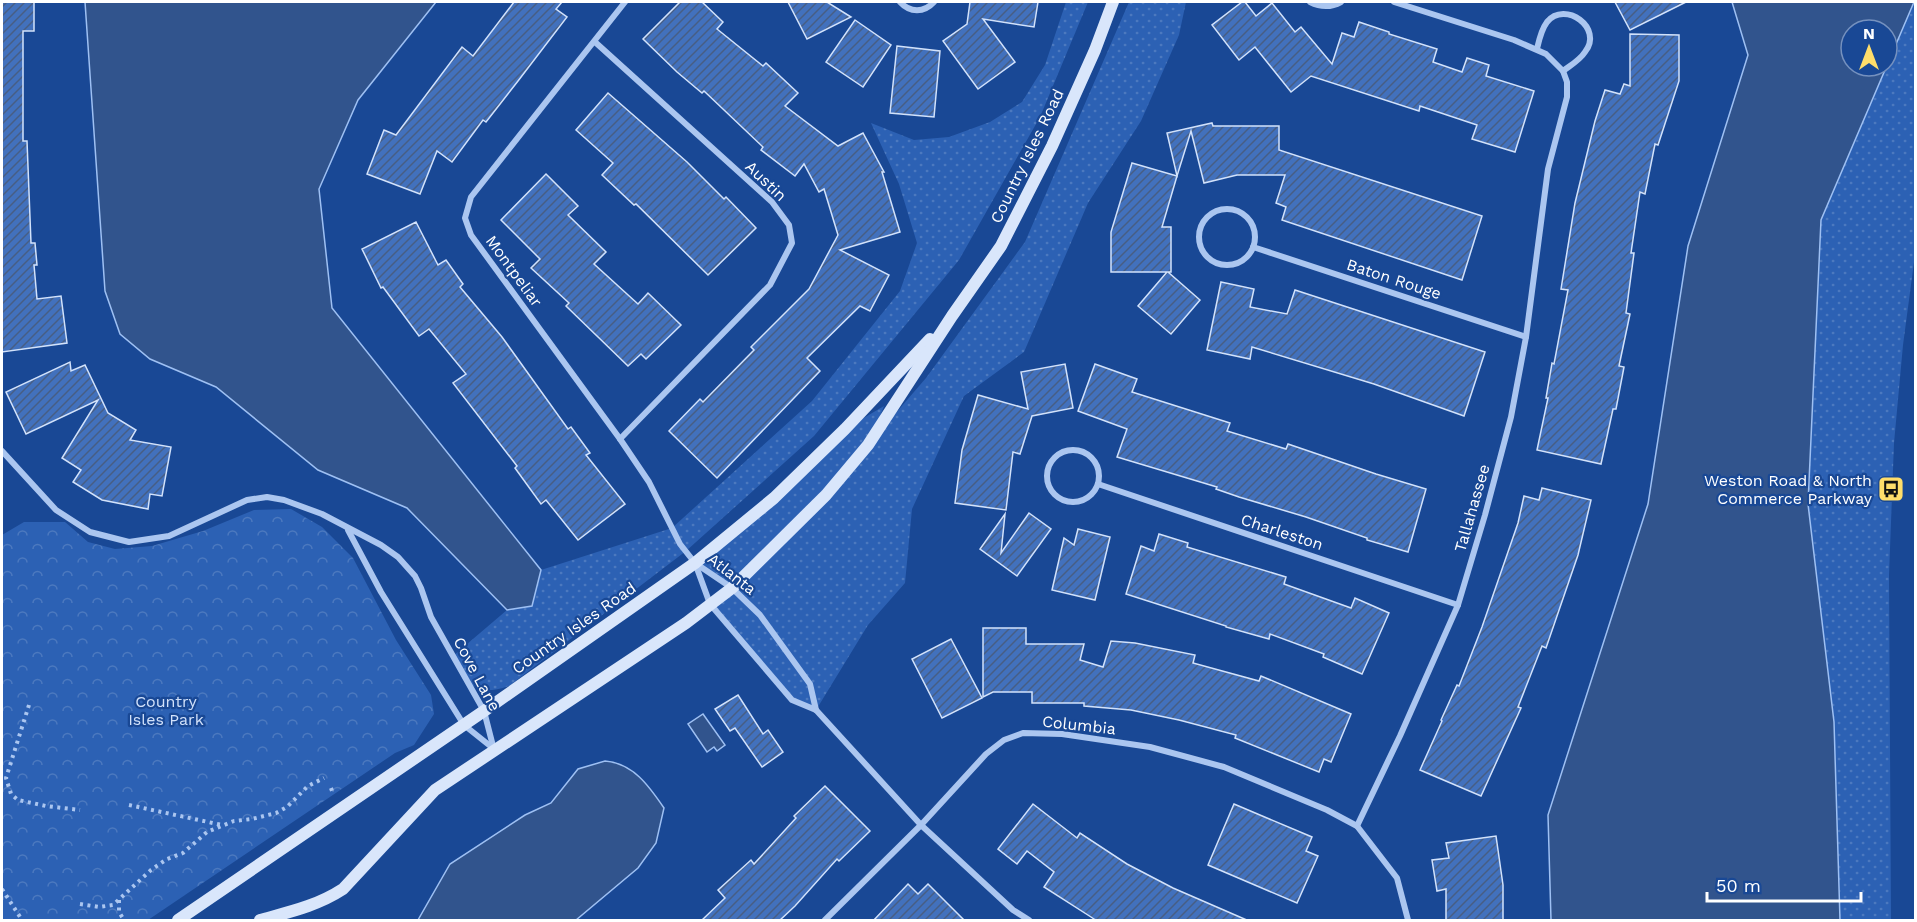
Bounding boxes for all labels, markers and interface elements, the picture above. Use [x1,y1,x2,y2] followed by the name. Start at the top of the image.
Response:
[1839,18,1899,78] north arrow
[1863,24,1875,43] text: N
[986,86,1068,226] street label: Country Isles Road
[742,157,790,205] street label: Austin
[482,232,547,311] street label: Montpeliar
[1344,255,1444,303] street label: Baton Rouge
[1450,462,1494,554] street label: Tallahassee
[1704,471,1873,508] place label: Weston Road & North Commerce Parkway
[1876,474,1906,504] bus stop icon: Weston Road & North Commerce Parkway
[1239,510,1325,554] street label: Charleston
[704,549,760,599] street label: Atlanta
[508,578,640,678] street label: Country Isles Road
[450,634,504,714] street label: Cove Lane
[128,692,204,729] park label: Country Isles Park
[1041,712,1117,738] street label: Columbia
[1707,865,1862,903] scale bar
[1716,875,1761,896] text: 50 m

